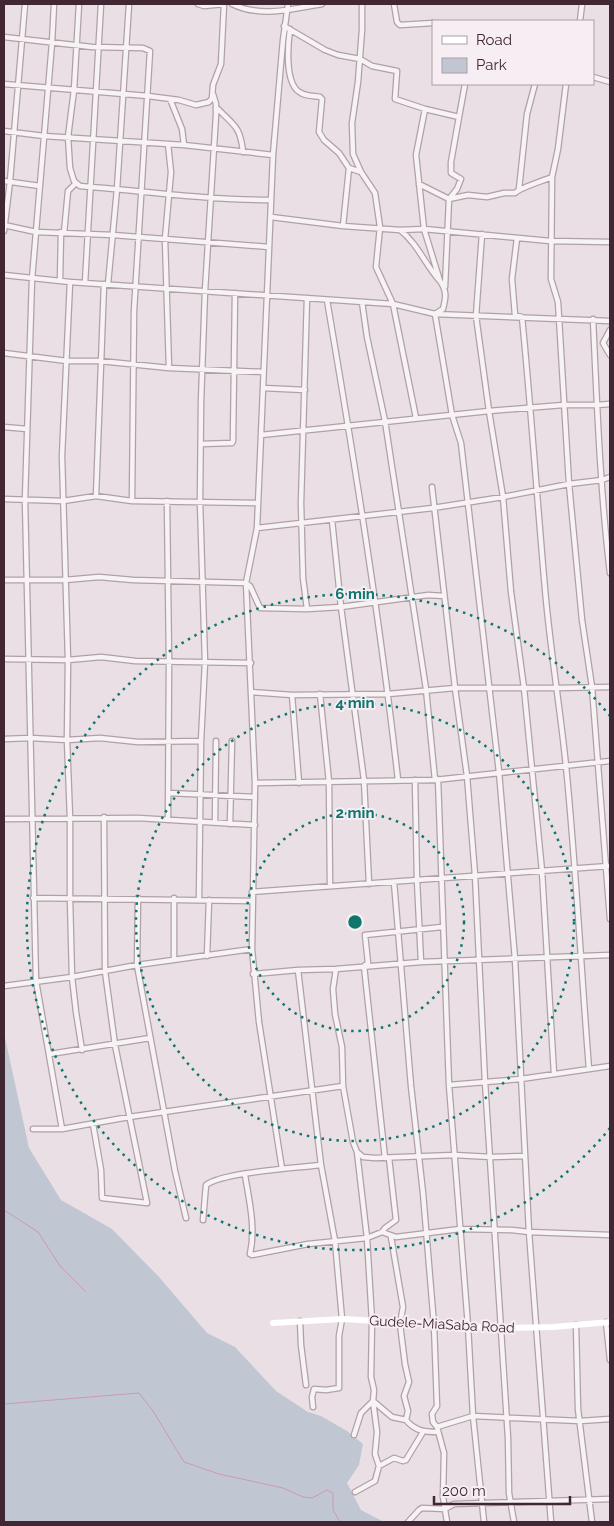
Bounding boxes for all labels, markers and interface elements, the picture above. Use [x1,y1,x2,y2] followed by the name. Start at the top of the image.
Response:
[432,20,594,85] legend
[476,31,512,49] text: Road
[476,56,507,74] text: Park
[335,585,375,603] text: 6 min
[335,694,375,712] text: 4 min
[336,804,374,822] text: 2 min
[346,913,364,931] centre of rings
[369,1312,515,1336] street label: Gudele-MiaSaba Road
[434,1474,570,1506] scale bar
[442,1482,486,1500] text: 200 m

